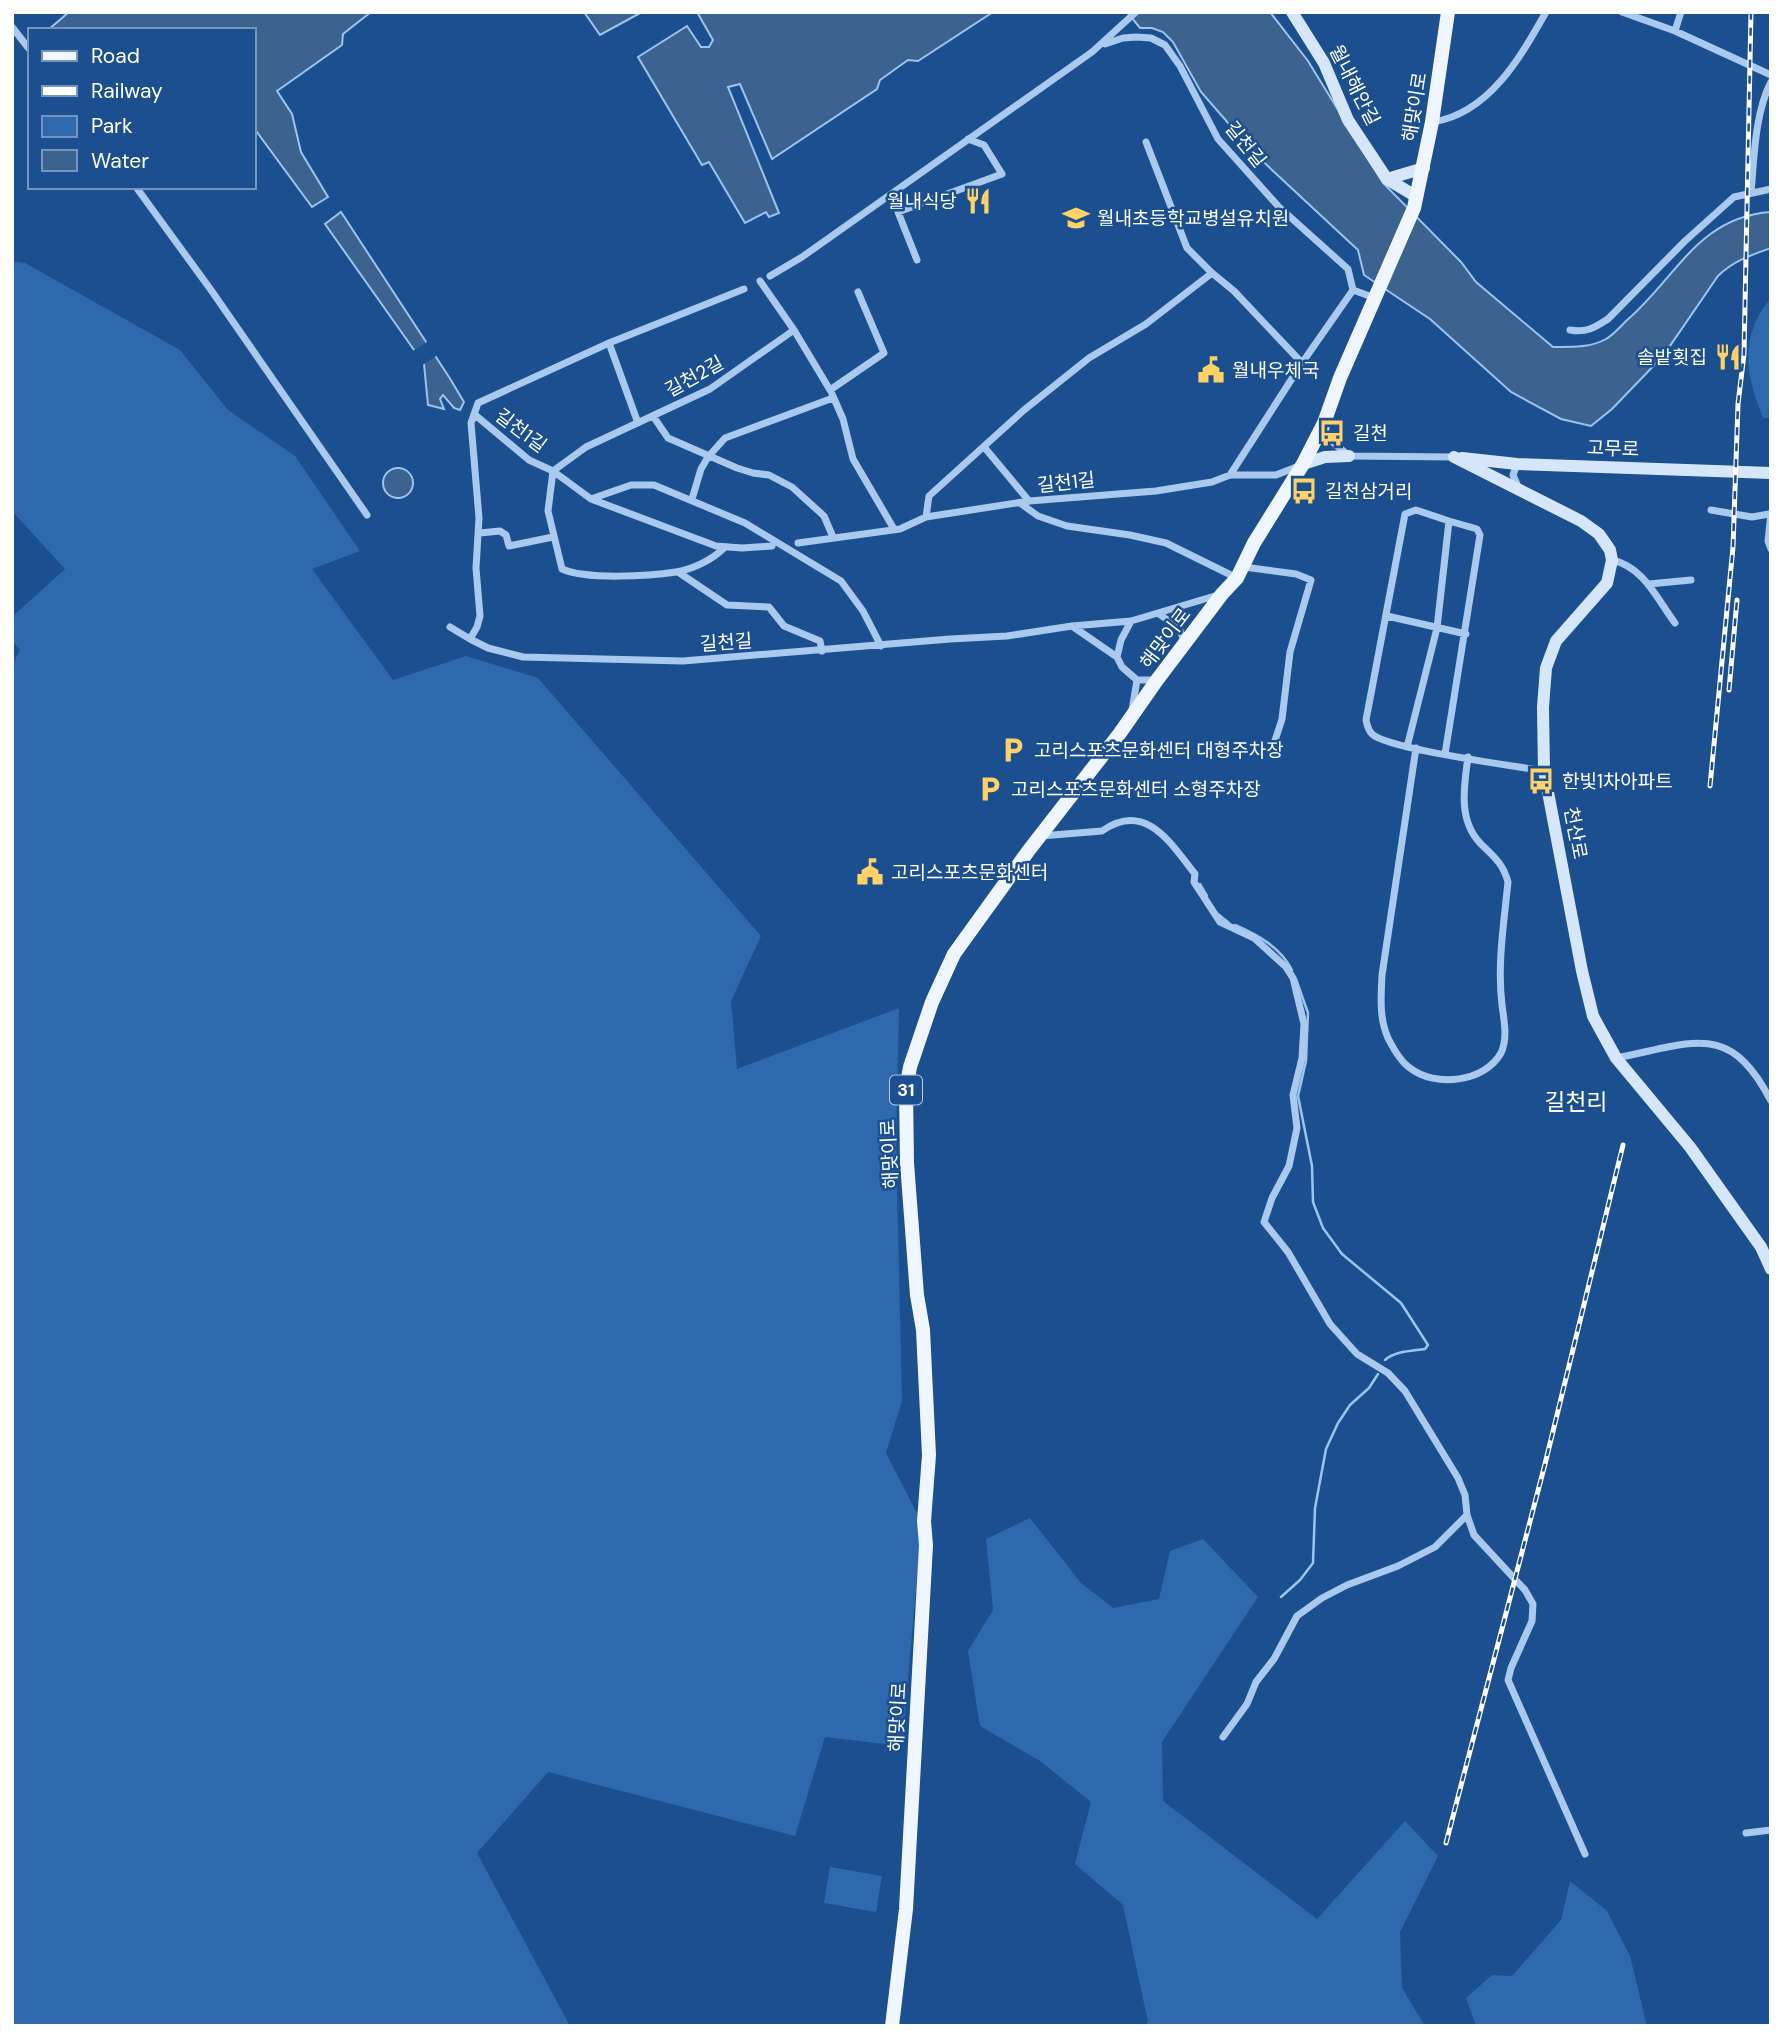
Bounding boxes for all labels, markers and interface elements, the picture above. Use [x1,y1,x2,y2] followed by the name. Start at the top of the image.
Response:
[28,28,256,189] legend
[1324,41,1386,130] street label: 월내해안길
[91,42,140,70] text: Road
[1397,71,1432,144] street label: 해맞이로
[91,77,163,105] text: Railway
[91,112,133,140] text: Park
[1219,116,1272,173] street label: 길천길
[91,147,149,175] text: Water
[963,186,993,216] restaurant icon: 월내식당
[887,189,957,214] place label: 월내식당
[1061,203,1091,233] school or university icon: 월내초등학교병설유치원
[1097,206,1289,231] place label: 월내초등학교병설유치원
[1713,342,1743,372] restaurant icon: 솔밭횟집
[1637,345,1707,370] place label: 솔밭횟집
[660,350,728,403] street label: 길천2길
[1196,355,1226,385] public building icon: 월내우체국
[1232,358,1319,383] place label: 월내우체국
[490,403,552,458] street label: 길천1길
[1317,418,1347,448] bus stop icon: 길천
[1353,421,1388,446] place label: 길천
[1586,435,1640,462] street label: 고무로
[1036,467,1096,498] street label: 길천1길
[1289,476,1319,506] bus stop icon: 길천삼거리
[1325,479,1412,504] place label: 길천삼거리
[1134,603,1196,674] street label: 해맞이로
[699,628,753,657] street label: 길천길
[998,735,1028,765] parking icon: 고리스포츠문화센터 대형주차장
[1034,738,1284,763] place label: 고리스포츠문화센터 대형주차장
[1526,766,1556,796] bus stop icon: 한빛1차아파트
[1562,769,1673,794] place label: 한빛1차아파트
[975,774,1005,804] parking icon: 고리스포츠문화센터 소형주차장
[1011,777,1261,802] place label: 고리스포츠문화센터 소형주차장
[1558,805,1593,861] street label: 천산로
[855,857,885,887] public building icon: 고리스포츠문화센터
[891,860,1048,885] place label: 고리스포츠문화센터
[890,1076,922,1105] road number: 31
[1544,1087,1608,1117] district label: 길천리
[875,1118,904,1190] street label: 해맞이로
[883,1681,912,1753] street label: 해맞이로

